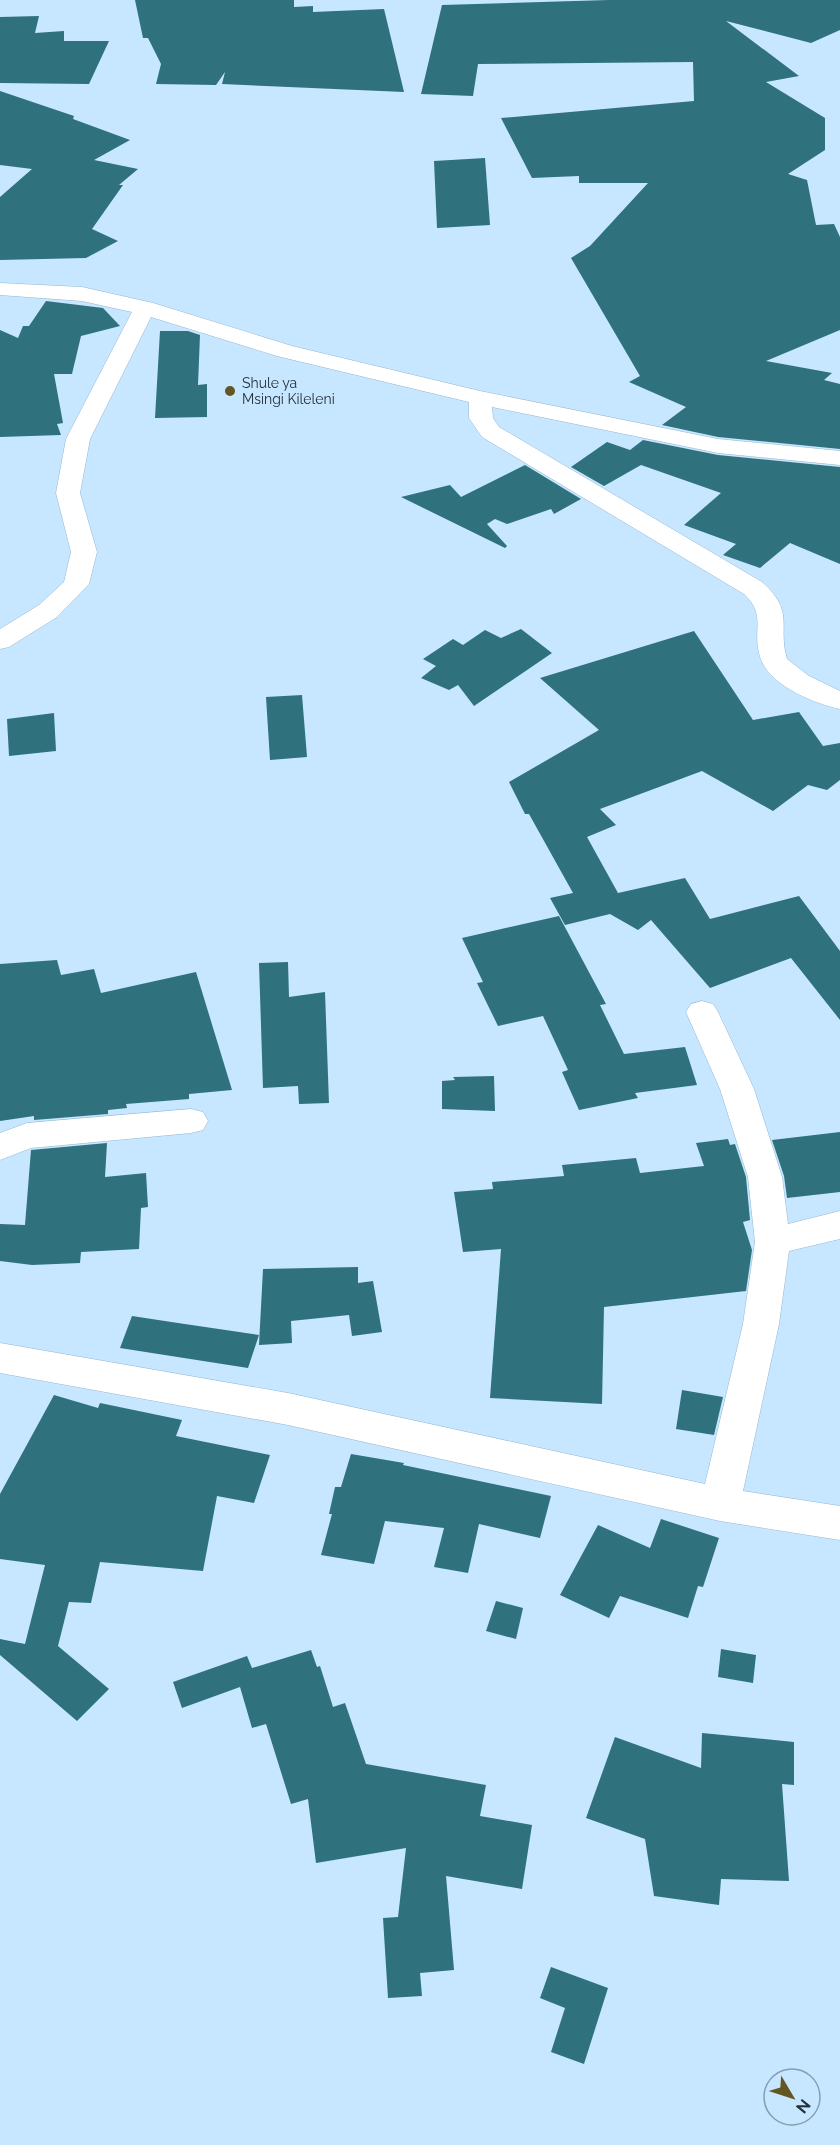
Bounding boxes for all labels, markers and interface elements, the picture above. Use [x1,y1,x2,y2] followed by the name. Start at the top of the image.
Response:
[242,375,335,407] place label: Shule ya Msingi Kileleni
[223,384,237,398] marker: Shule ya Msingi Kileleni
[762,2067,822,2127] north arrow
[792,2095,814,2117] text: N

